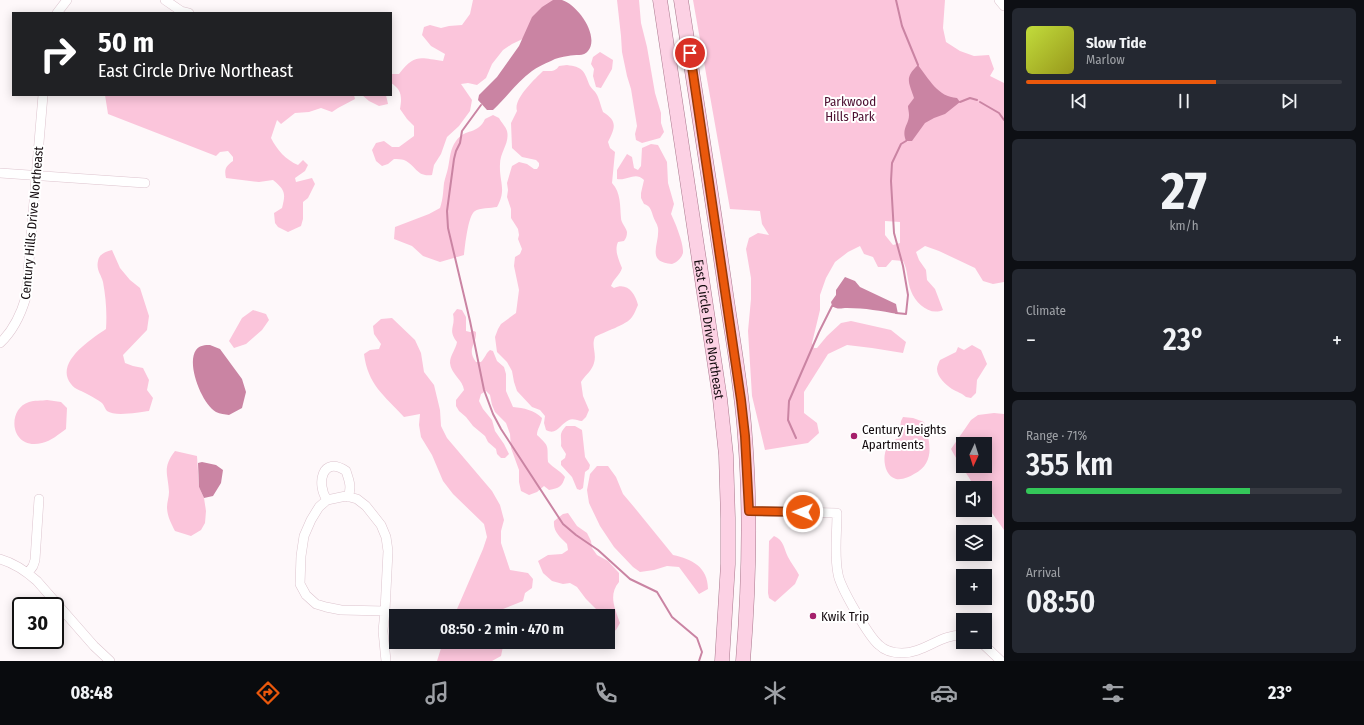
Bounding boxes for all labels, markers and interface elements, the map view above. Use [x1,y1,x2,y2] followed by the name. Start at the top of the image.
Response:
[98,26,154,59] text: 50 m
[32,28,84,80] icon: right
[1086,34,1146,52] text: Slow Tide
[673,36,707,70] pin
[679,42,701,64] icon: arrive
[1086,52,1125,67] text: Marlow
[98,60,293,82] text: East Circle Drive Northeast
[1068,90,1090,112] icon: previous
[1173,90,1195,112] icon: pause
[1278,90,1300,112] icon: next
[824,94,876,124] park label: Parkwood Hills Park
[18,145,46,300] street label: Century Hills Drive Northeast
[1161,160,1207,223] text: 27
[1170,218,1199,233] text: km/h
[692,258,728,401] street label: East Circle Drive Northeast
[1026,303,1066,318] text: Climate
[1163,322,1205,358] text: 23°
[1026,327,1036,354] text: −
[1332,327,1342,354] text: +
[862,422,947,452] place label: Century Heights Apartments
[1026,428,1087,443] text: Range · 71%
[849,431,859,441] marker: Century Heights Apartments
[956,437,992,473] north arrow
[956,437,992,649] map controls
[1026,447,1113,483] text: 355 km
[956,481,992,517] button: sound
[782,491,824,533] position arrow
[956,525,992,561] button: layers
[1026,565,1060,580] text: Arrival
[956,569,992,605] button: +
[1026,584,1096,620] text: 08:50
[12,597,64,649] speed limit sign: 30
[821,609,869,624] place label: Kwik Trip
[808,611,818,621] marker: Kwik Trip
[956,613,992,649] button: −
[440,620,564,638] text: 08:50 · 2 min · 470 m
[254,679,282,707] icon: directions
[423,679,451,707] icon: music
[592,679,620,707] icon: phone
[761,679,789,707] icon: climate
[930,679,958,707] icon: car
[1099,679,1127,707] icon: filters
[71,682,113,704] text: 08:48
[1268,682,1293,704] text: 23°

